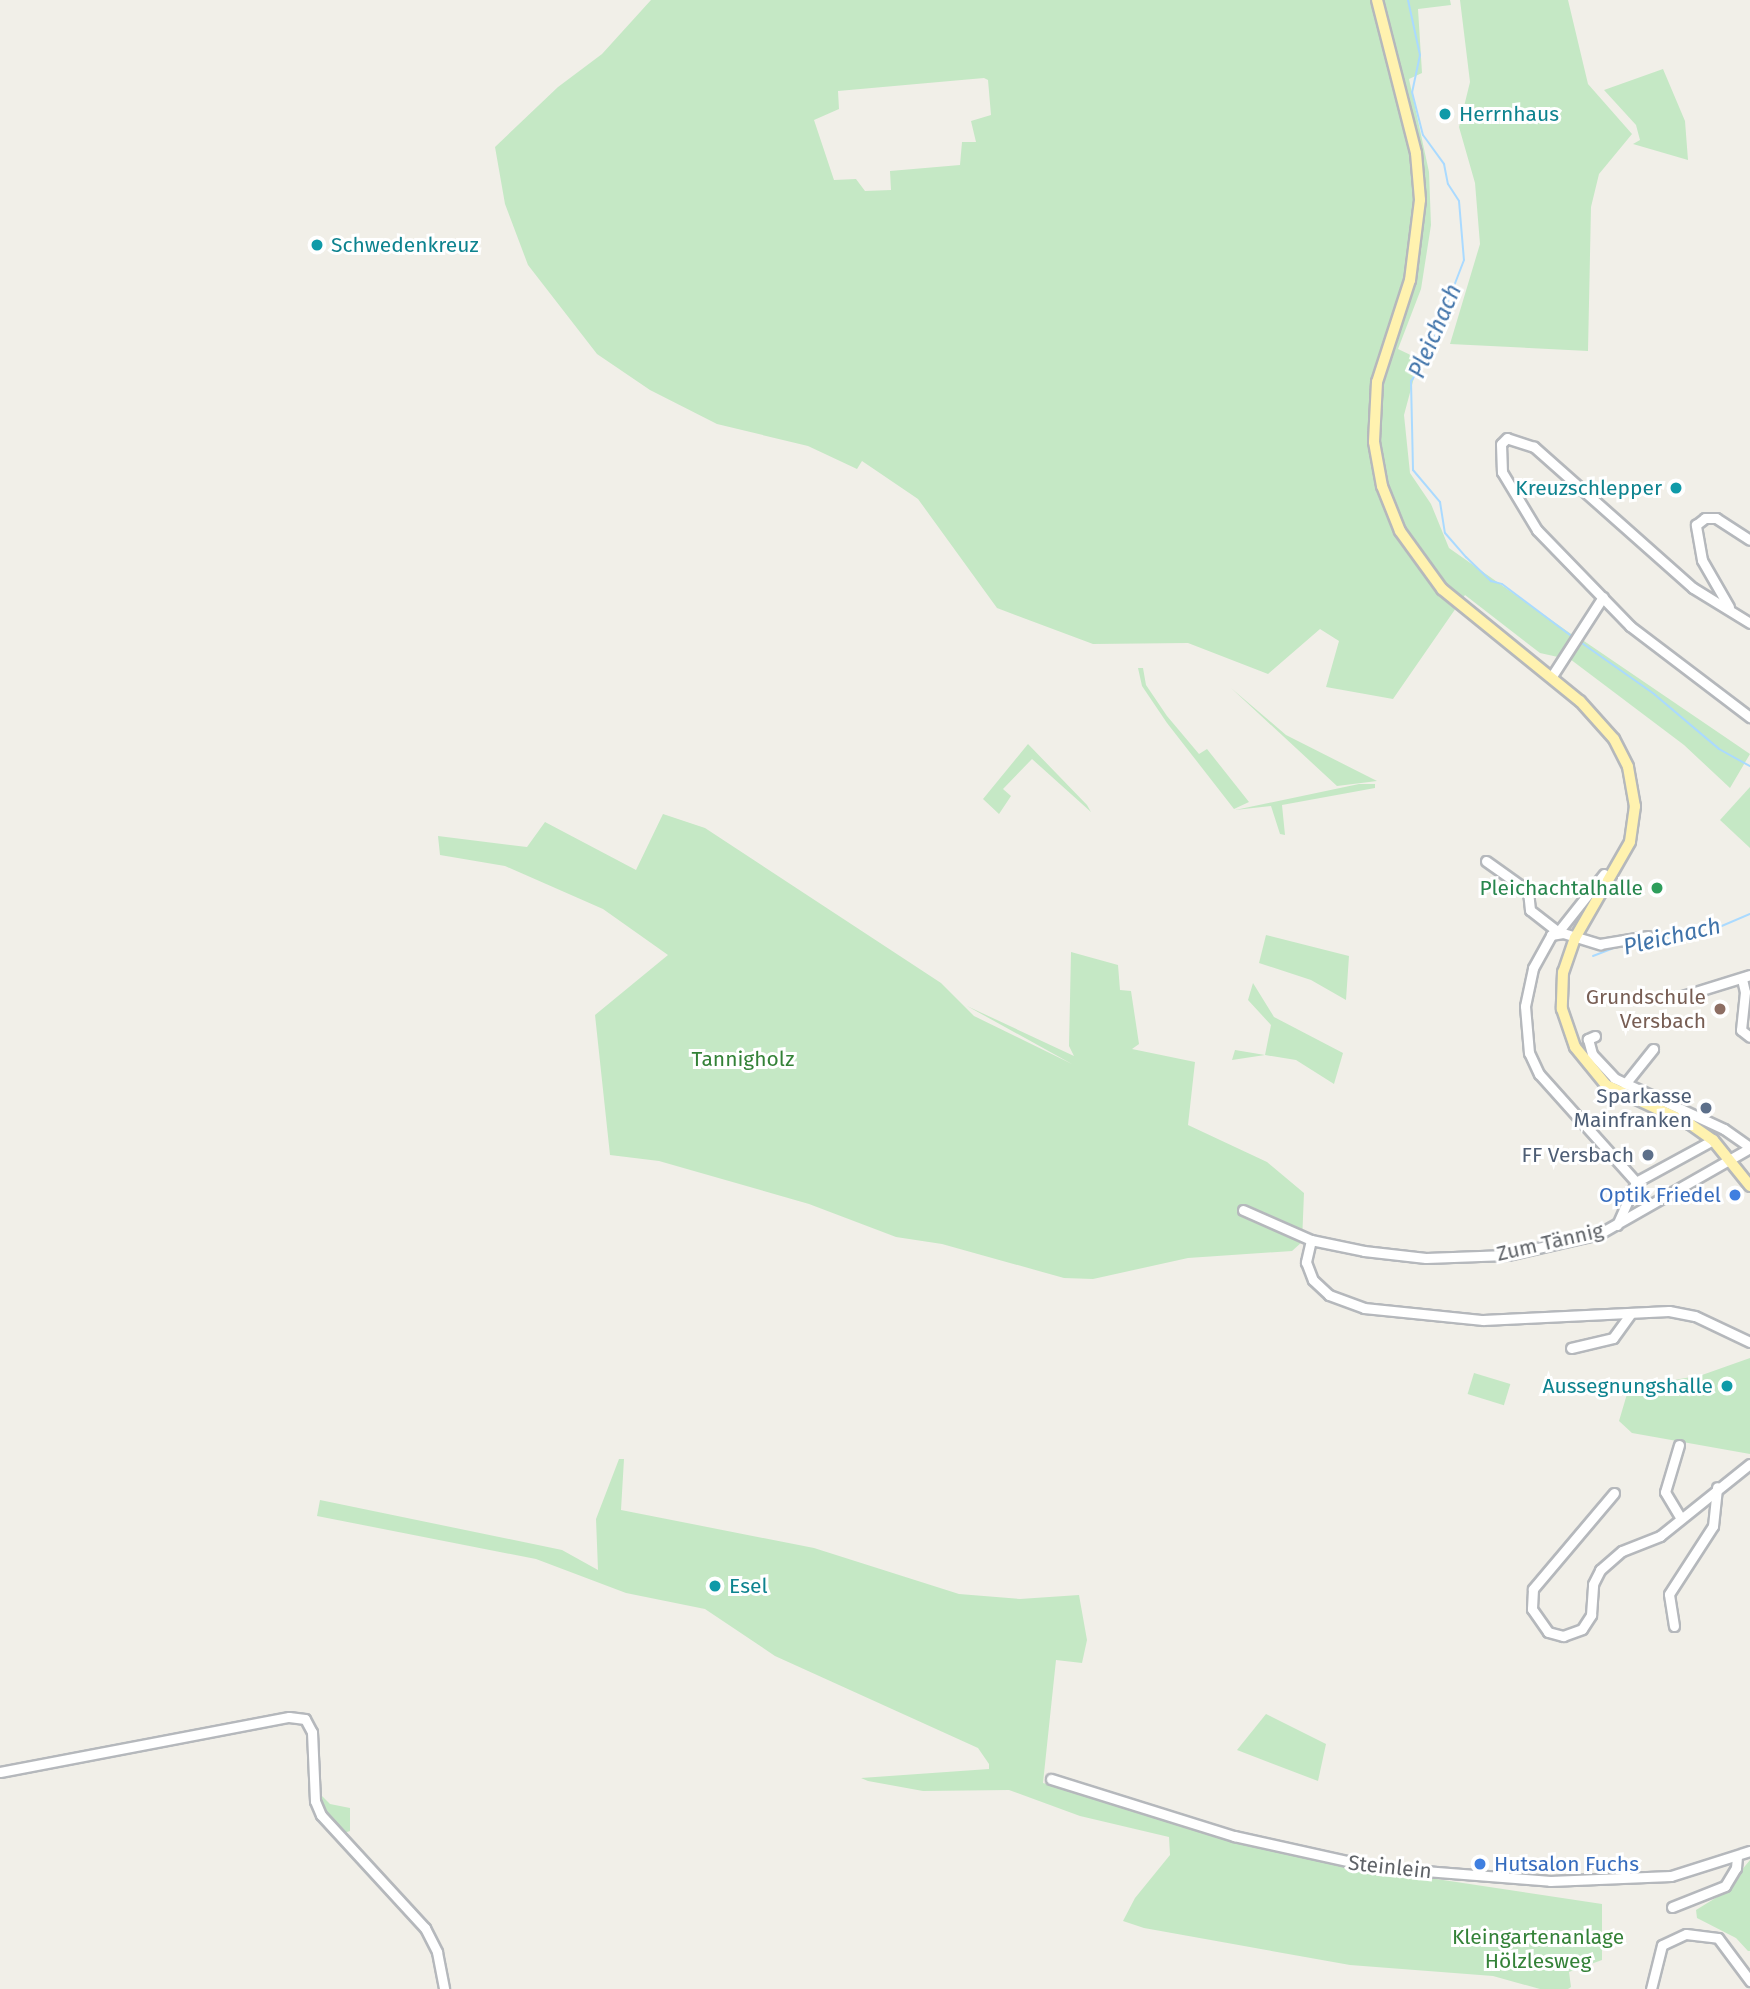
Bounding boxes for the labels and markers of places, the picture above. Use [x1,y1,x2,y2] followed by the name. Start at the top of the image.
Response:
[1459,101,1559,127] place label: Herrnhaus
[1437,106,1453,122] marker: Herrnhaus
[331,232,479,258] place label: Schwedenkreuz
[309,237,325,253] marker: Schwedenkreuz
[1515,475,1662,501] place label: Kreuzschlepper
[1668,480,1684,496] marker: Kreuzschlepper
[1480,875,1643,901] place label: Pleichachtalhalle
[1649,880,1665,896] marker: Pleichachtalhalle
[1586,984,1706,1034] place label: Grundschule Versbach
[1712,1001,1728,1017] marker: Grundschule Versbach
[1574,1083,1692,1133] place label: Sparkasse Mainfranken
[1698,1100,1714,1116] marker: Sparkasse Mainfranken
[1522,1142,1634,1168] place label: FF Versbach
[1640,1147,1656,1163] marker: FF Versbach
[1599,1182,1721,1208] place label: Optik Friedel
[1727,1187,1743,1203] marker: Optik Friedel
[1542,1373,1713,1399] place label: Aussegnungshalle
[1719,1378,1735,1394] marker: Aussegnungshalle
[729,1573,768,1599] place label: Esel
[707,1578,723,1594] marker: Esel
[1494,1851,1639,1877] place label: Hutsalon Fuchs
[1472,1856,1488,1872] marker: Hutsalon Fuchs

